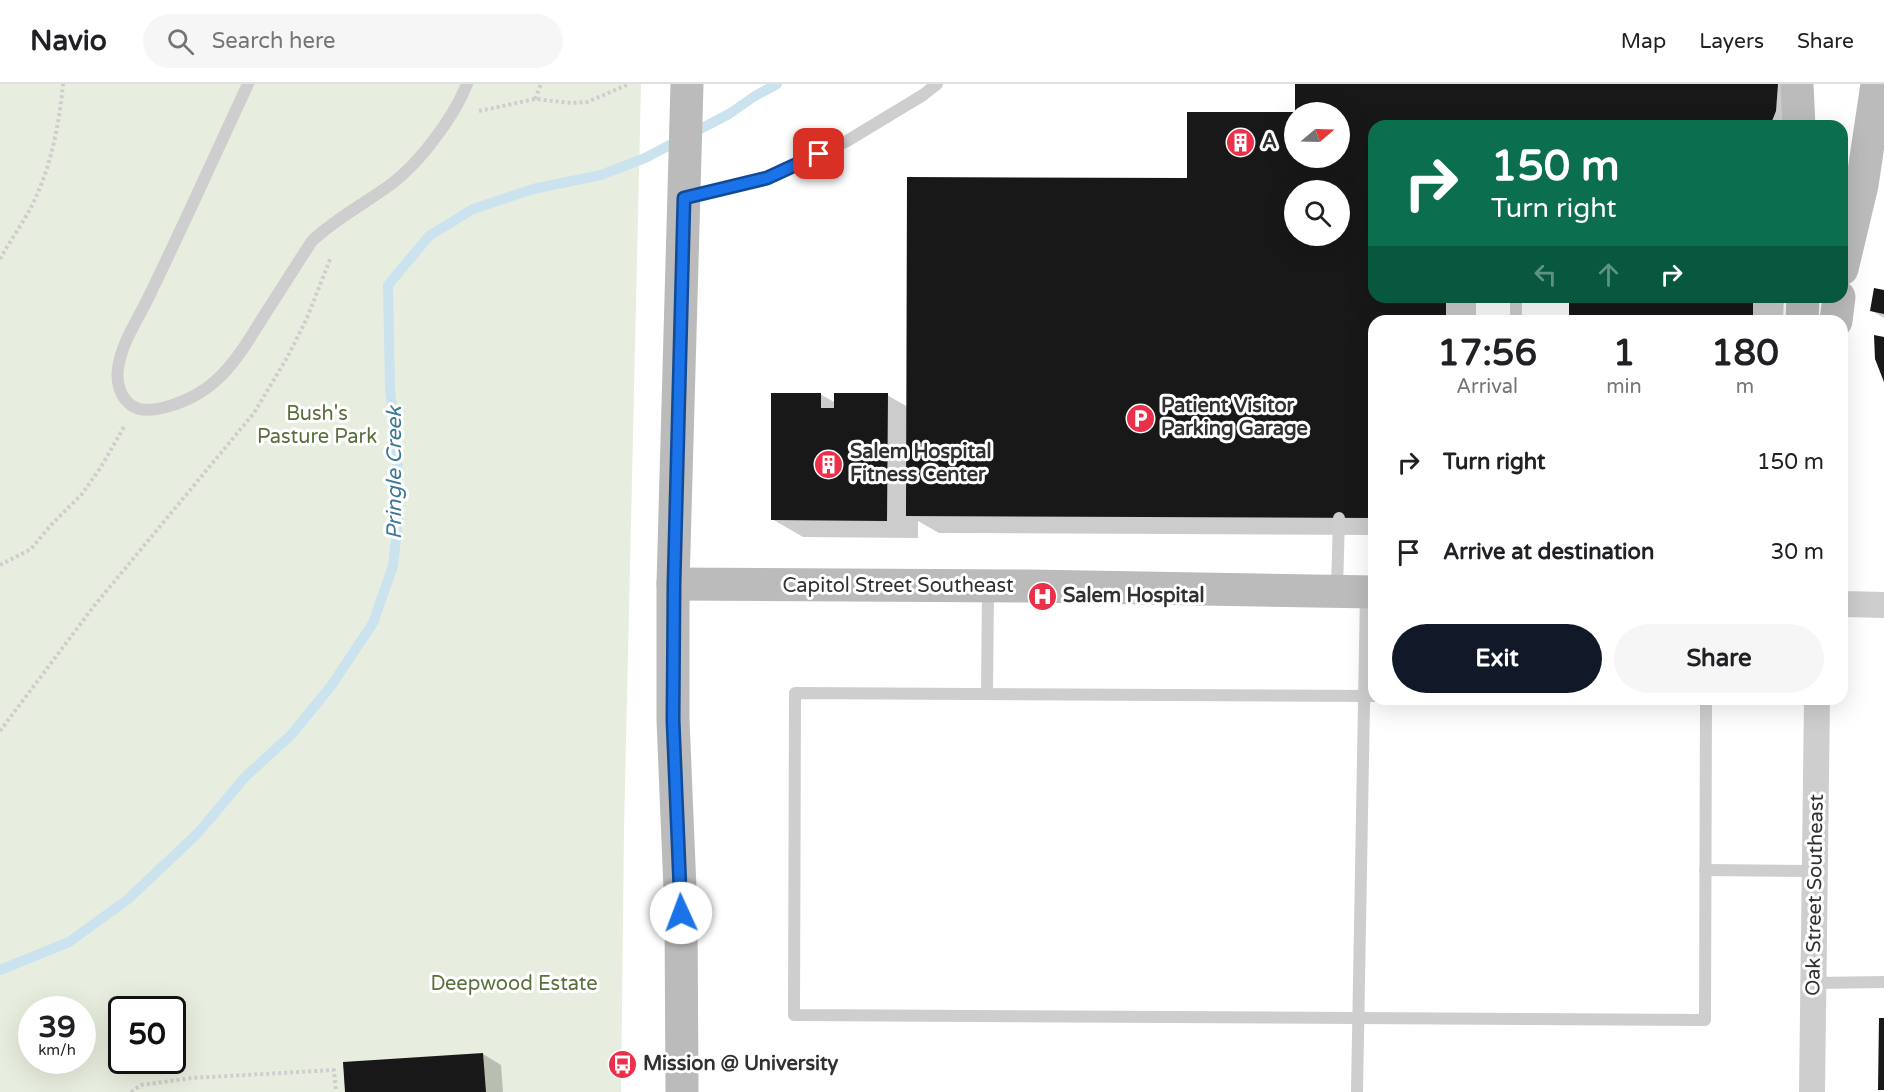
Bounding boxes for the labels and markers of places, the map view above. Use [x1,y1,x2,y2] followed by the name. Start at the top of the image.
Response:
[1225,126,1257,158] building icon: A
[793,128,844,179] pin
[1262,130,1277,154] place label: A
[1161,394,1308,441] place label: Patient Visitor Parking Garage
[1124,402,1156,434] parking icon: Patient Visitor Parking Garage
[850,440,991,487] place label: Salem Hospital Fitness Center
[813,448,845,480] building icon: Salem Hospital Fitness Center
[1026,580,1058,612] hospital icon: Salem Hospital
[1063,584,1204,608] place label: Salem Hospital
[606,1048,638,1080] bus stop icon: Mission @ University
[643,1052,838,1076] place label: Mission @ University

